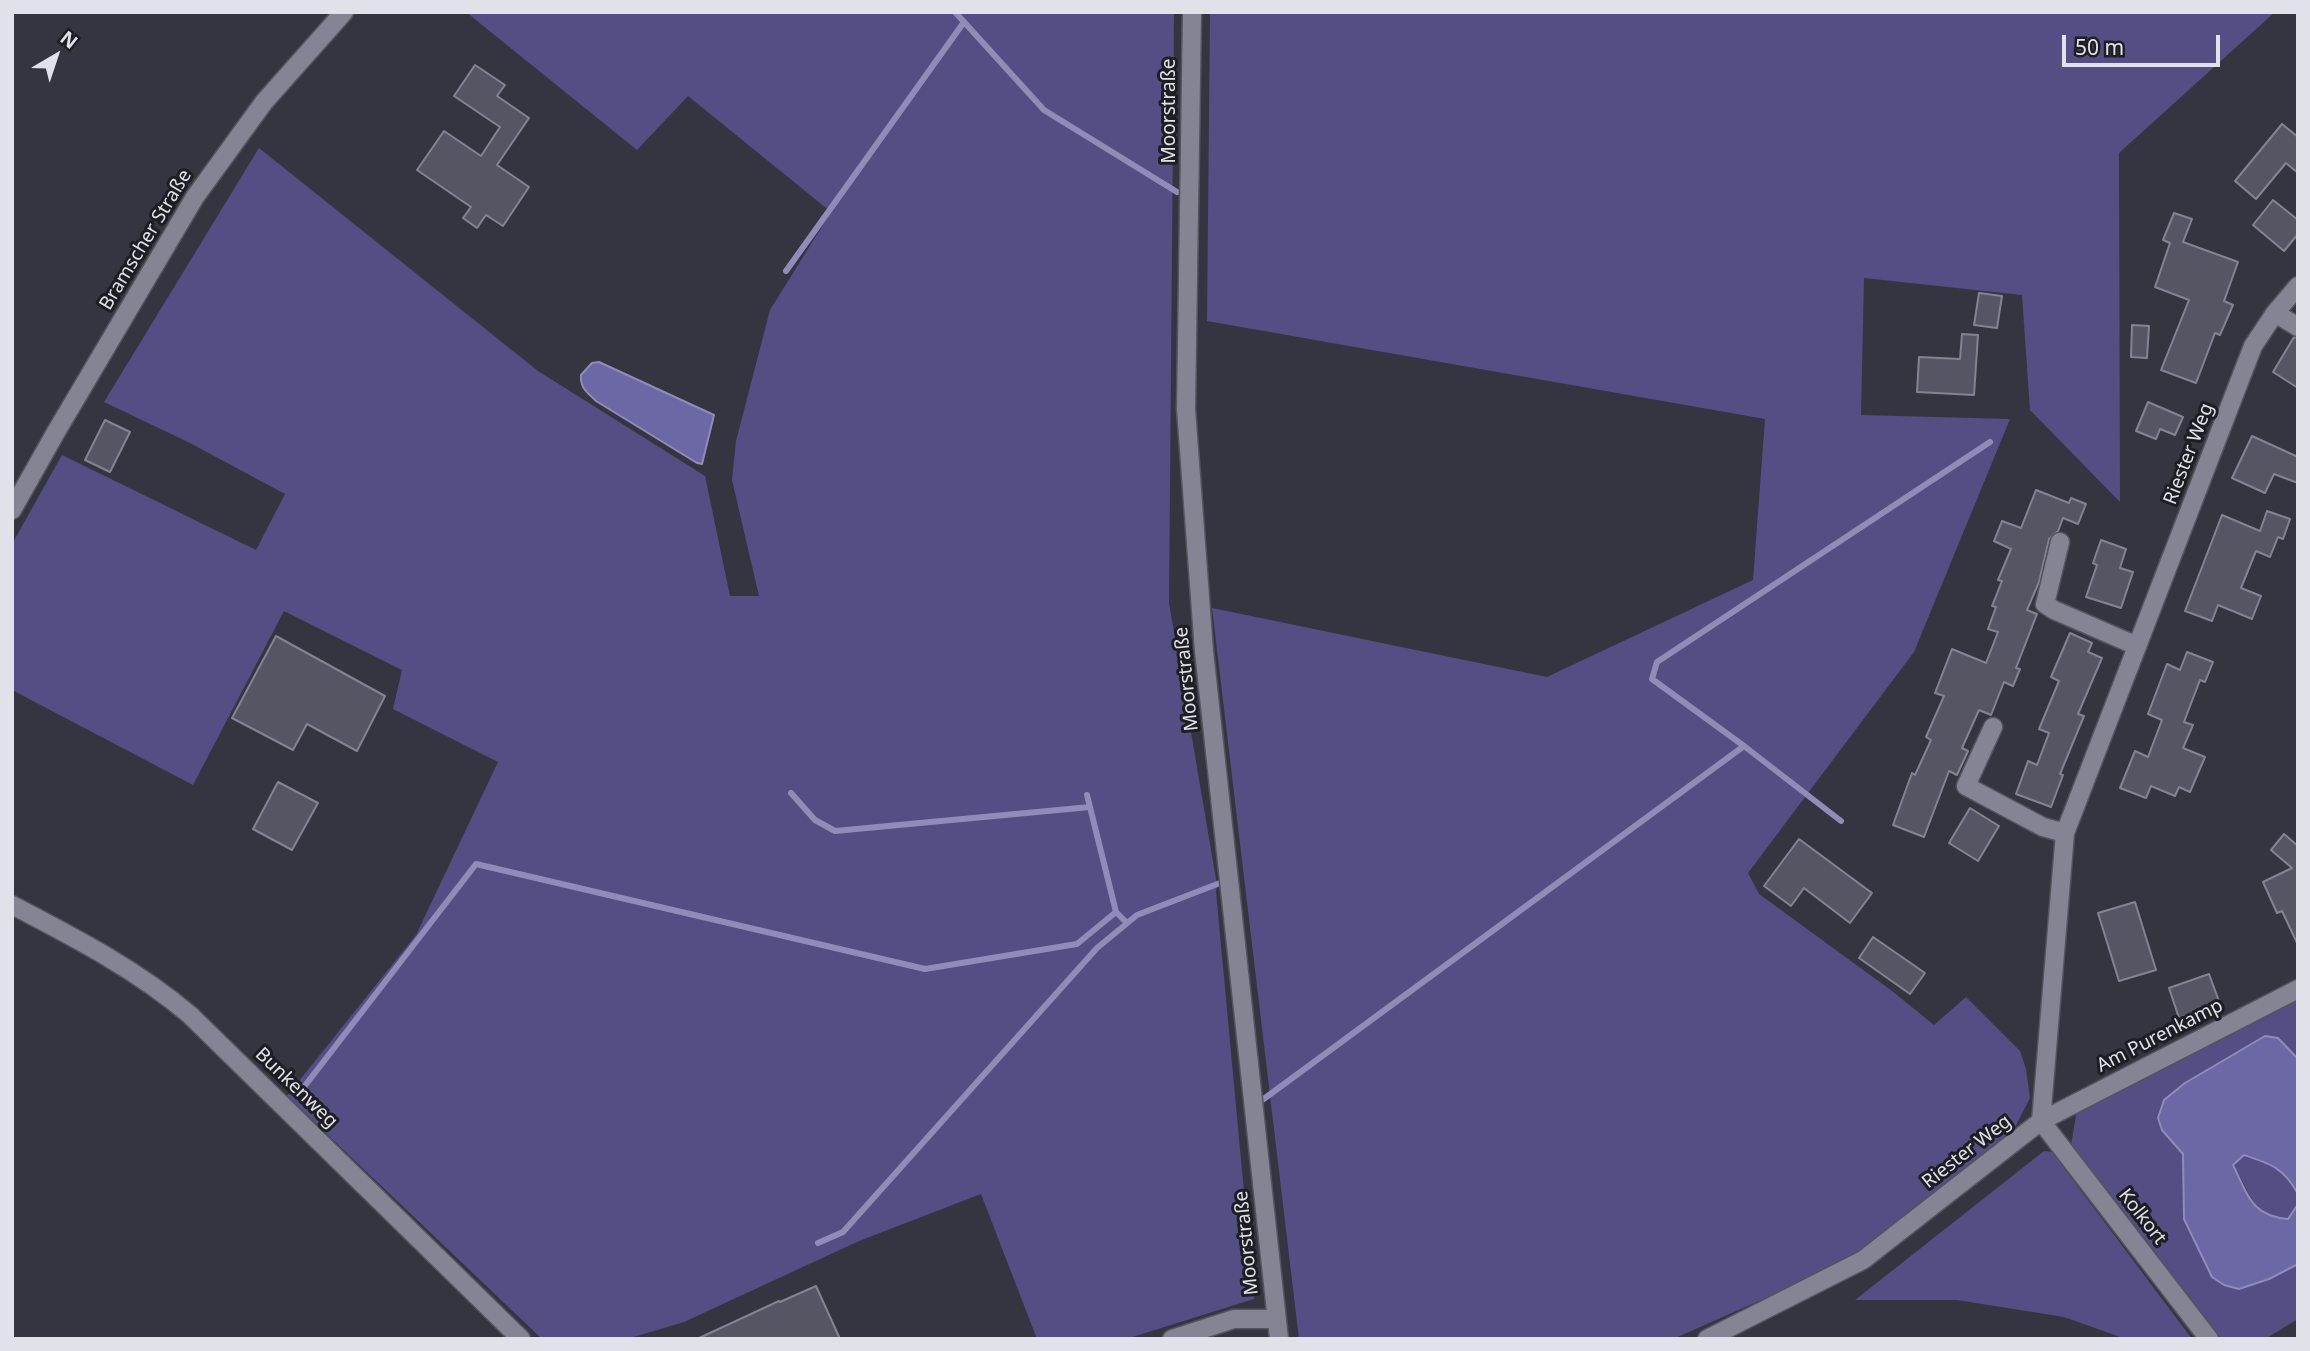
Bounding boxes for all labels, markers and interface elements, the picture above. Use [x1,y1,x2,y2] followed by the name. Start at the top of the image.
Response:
[21,21,91,91] north arrow
[2065,21,2222,65] scale bar
[55,25,83,55] text: N
[2075,33,2124,61] text: 50 m
[1159,59,1181,163] street label: Moorstraße
[95,166,197,314] street label: Bramscher Straße
[2159,400,2219,508] street label: Riester Weg
[1170,626,1204,732] street label: Moorstraße
[2093,994,2227,1078] street label: Am Purenkamp
[250,1043,342,1133] street label: Bunkenweg
[1918,1110,2016,1194] street label: Riester Weg
[2113,1185,2171,1249] street label: Kolkort
[1230,1190,1264,1296] street label: Moorstraße

